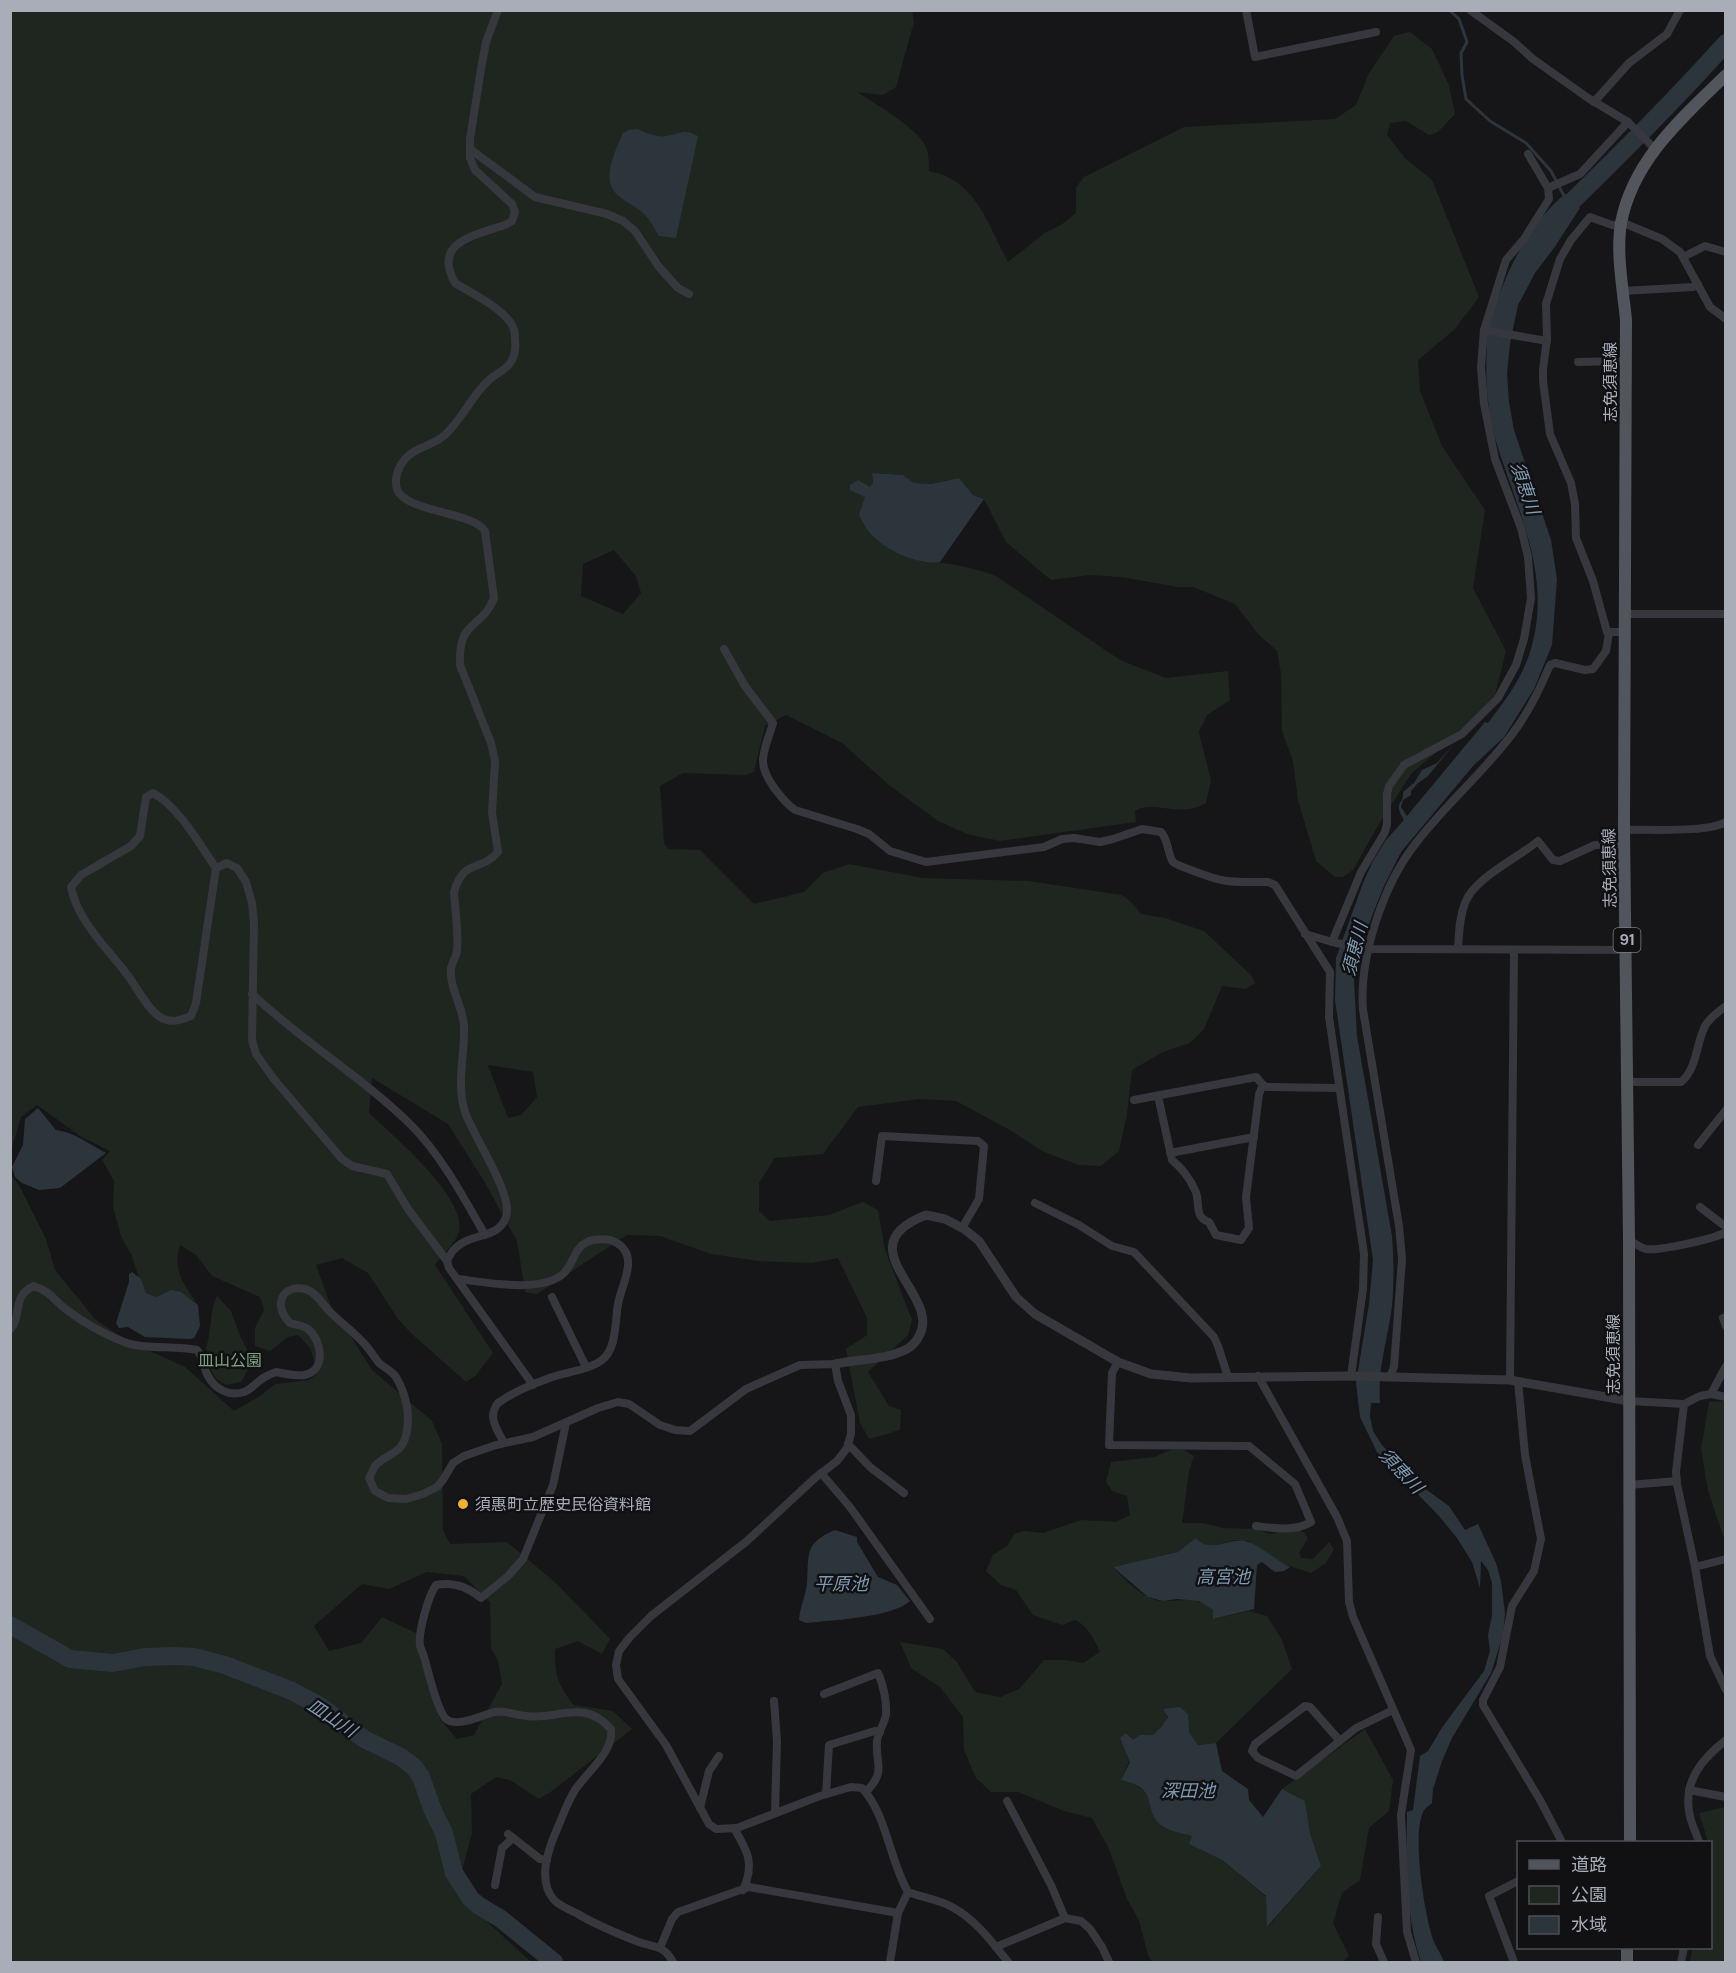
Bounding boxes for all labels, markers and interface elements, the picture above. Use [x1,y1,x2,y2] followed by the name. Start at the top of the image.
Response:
[1600,342,1621,422] street label: 志免須恵線
[1505,459,1546,519] water label: 須恵川
[1598,828,1621,908] street label: 志免須恵線
[1337,918,1374,978] water label: 須恵川
[1614,928,1640,952] road number: 91
[1603,1314,1624,1394] street label: 志免須恵線
[198,1350,262,1371] park label: 皿山公園
[1374,1443,1430,1500] water label: 須恵川
[475,1494,651,1515] place label: 須惠町立歴史民俗資料館
[456,1497,470,1511] marker: 須惠町立歴史民俗資料館
[1196,1565,1252,1589] water label: 高宮池
[814,1572,870,1596] water label: 平原池
[303,1693,363,1744] water label: 皿山川
[1161,1779,1217,1803] water label: 深田池
[1517,1841,1712,1949] legend
[1571,1853,1607,1877] text: 道路
[1571,1883,1607,1907] text: 公園
[1571,1913,1607,1937] text: 水域

